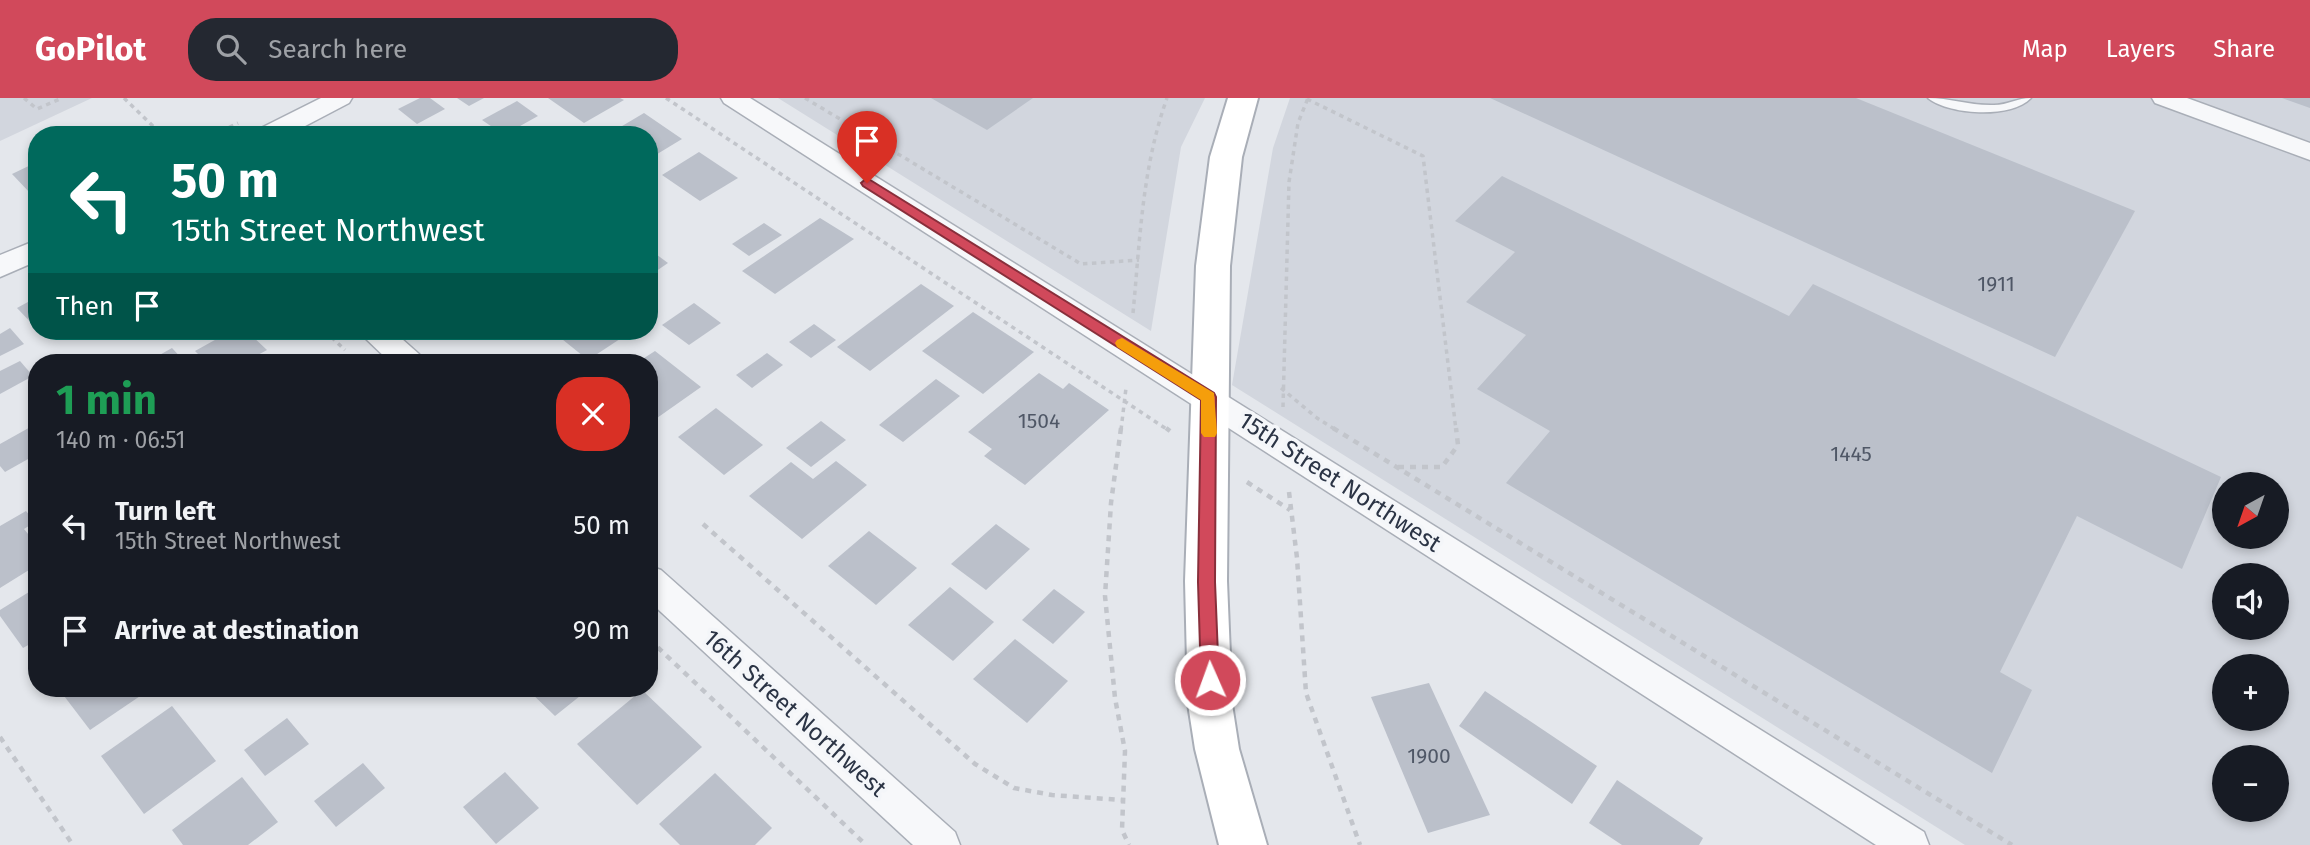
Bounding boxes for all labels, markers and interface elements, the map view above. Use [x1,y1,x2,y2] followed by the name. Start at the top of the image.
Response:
[188,18,678,81] search box
[35,29,146,69] text: GoPilot
[212,30,250,68] icon: search
[268,34,407,65] text: Search here
[2022,35,2068,63] text: Map
[2106,35,2175,63] text: Layers
[2213,35,2275,63] text: Share
[837,111,897,183] pin
[848,122,886,160] icon: arrive
[171,151,279,210] text: 50 m
[56,154,147,245] icon: left
[171,211,485,249] text: 15th Street Northwest
[1977,271,2015,297] house number: 1911
[128,287,166,325] icon: arrive
[56,291,114,322] text: Then
[56,375,157,425] text: 1 min
[556,377,630,451] button: close
[1234,406,1447,558] street label: 15th Street Northwest
[1018,408,1060,434] house number: 1504
[56,426,186,454] text: 140 m · 06:51
[1830,441,1872,467] house number: 1445
[2212,472,2289,550] north arrow
[2212,472,2289,822] map controls
[115,496,216,527] text: Turn left
[56,507,94,545] icon: left
[573,510,630,541] text: 50 m
[115,527,341,555] text: 15th Street Northwest
[2212,563,2289,640] button: sound
[56,612,94,650] icon: arrive
[115,615,359,646] text: Arrive at destination
[573,615,630,646] text: 90 m
[698,624,892,803] street label: 16th Street Northwest
[1173,643,1247,717] position arrow
[2212,654,2289,731] button: +
[1407,743,1451,769] house number: 1900
[2212,745,2289,822] button: −

